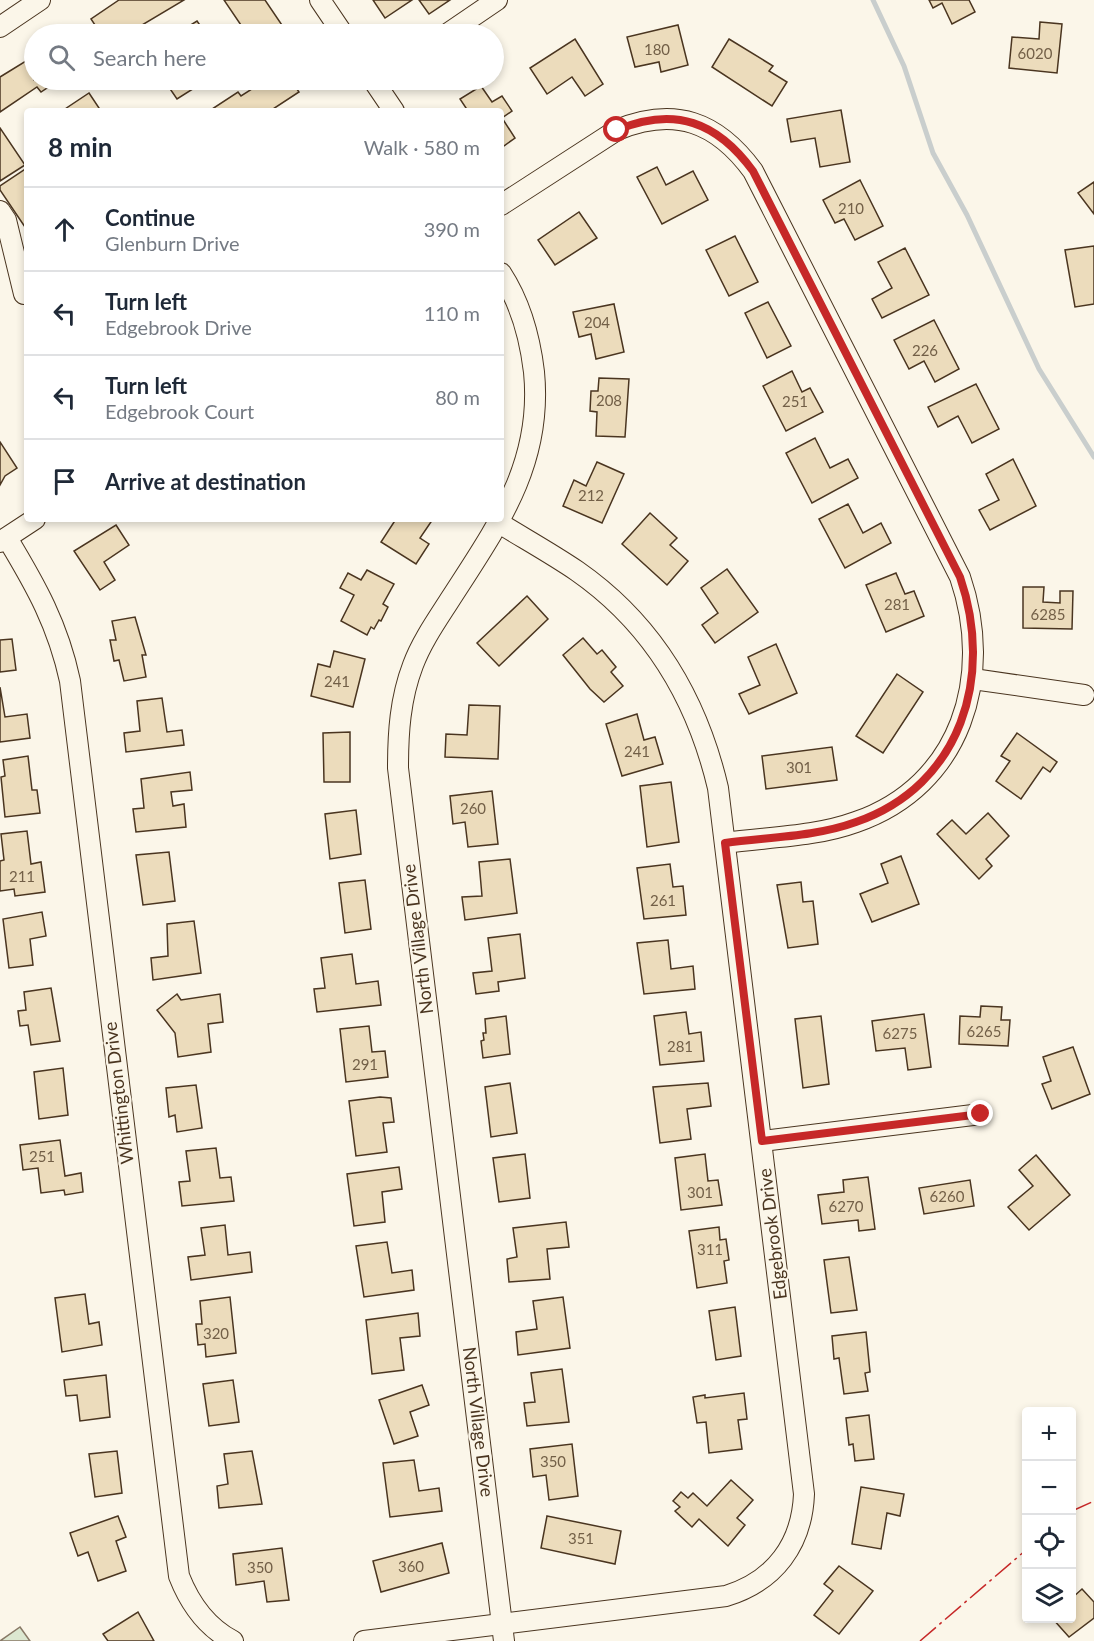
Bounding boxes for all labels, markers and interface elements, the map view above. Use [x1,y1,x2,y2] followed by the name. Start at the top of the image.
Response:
[24,24,504,90] search box
[644,40,670,58] house number: 180
[45,41,78,74] icon: search
[93,44,206,71] text: Search here
[1018,44,1053,62] house number: 6020
[603,116,629,142] route start
[48,131,112,163] text: 8 min
[364,135,480,159] text: Walk · 580 m
[838,199,864,217] house number: 210
[105,204,195,231] text: Continue
[48,213,81,246] icon: ahead
[424,217,480,241] text: 390 m
[105,231,240,255] text: Glenburn Drive
[105,288,187,315] text: Turn left
[48,297,81,330] icon: left
[424,301,480,325] text: 110 m
[584,313,610,331] house number: 204
[105,315,252,339] text: Edgebrook Drive
[912,341,938,359] house number: 226
[105,372,187,399] text: Turn left
[48,381,81,414] icon: left
[435,385,480,409] text: 80 m
[596,391,622,409] house number: 208
[782,392,808,410] house number: 251
[105,399,254,423] text: Edgebrook Court
[48,465,81,498] icon: arrive
[105,468,306,495] text: Arrive at destination
[578,486,604,504] house number: 212
[884,595,910,613] house number: 281
[1031,605,1065,623] house number: 6285
[324,672,350,690] house number: 241
[624,742,650,760] house number: 241
[786,758,812,776] house number: 301
[460,799,486,817] house number: 260
[397,863,437,1015] street label: North Village Drive
[9,867,35,885] house number: 211
[650,891,676,909] house number: 261
[98,1021,138,1166] street label: Whittington Drive
[967,1022,1001,1040] house number: 6265
[883,1024,917,1042] house number: 6275
[667,1037,693,1055] house number: 281
[352,1055,378,1073] house number: 291
[967,1100,993,1126] route end
[29,1147,55,1165] house number: 251
[753,1167,791,1301] street label: Edgebrook Drive
[687,1183,713,1201] house number: 301
[930,1187,965,1205] house number: 6260
[829,1197,864,1215] house number: 6270
[697,1240,723,1258] house number: 311
[203,1324,229,1342] house number: 320
[459,1346,499,1498] street label: North Village Drive
[1022,1407,1076,1623] map controls
[1022,1407,1076,1461] button: +
[540,1452,566,1470] house number: 350
[1022,1461,1076,1515] button: −
[1022,1515,1076,1569] button: locate
[568,1529,594,1547] house number: 351
[398,1557,424,1575] house number: 360
[247,1558,273,1576] house number: 350
[1022,1569,1076,1623] button: layers

